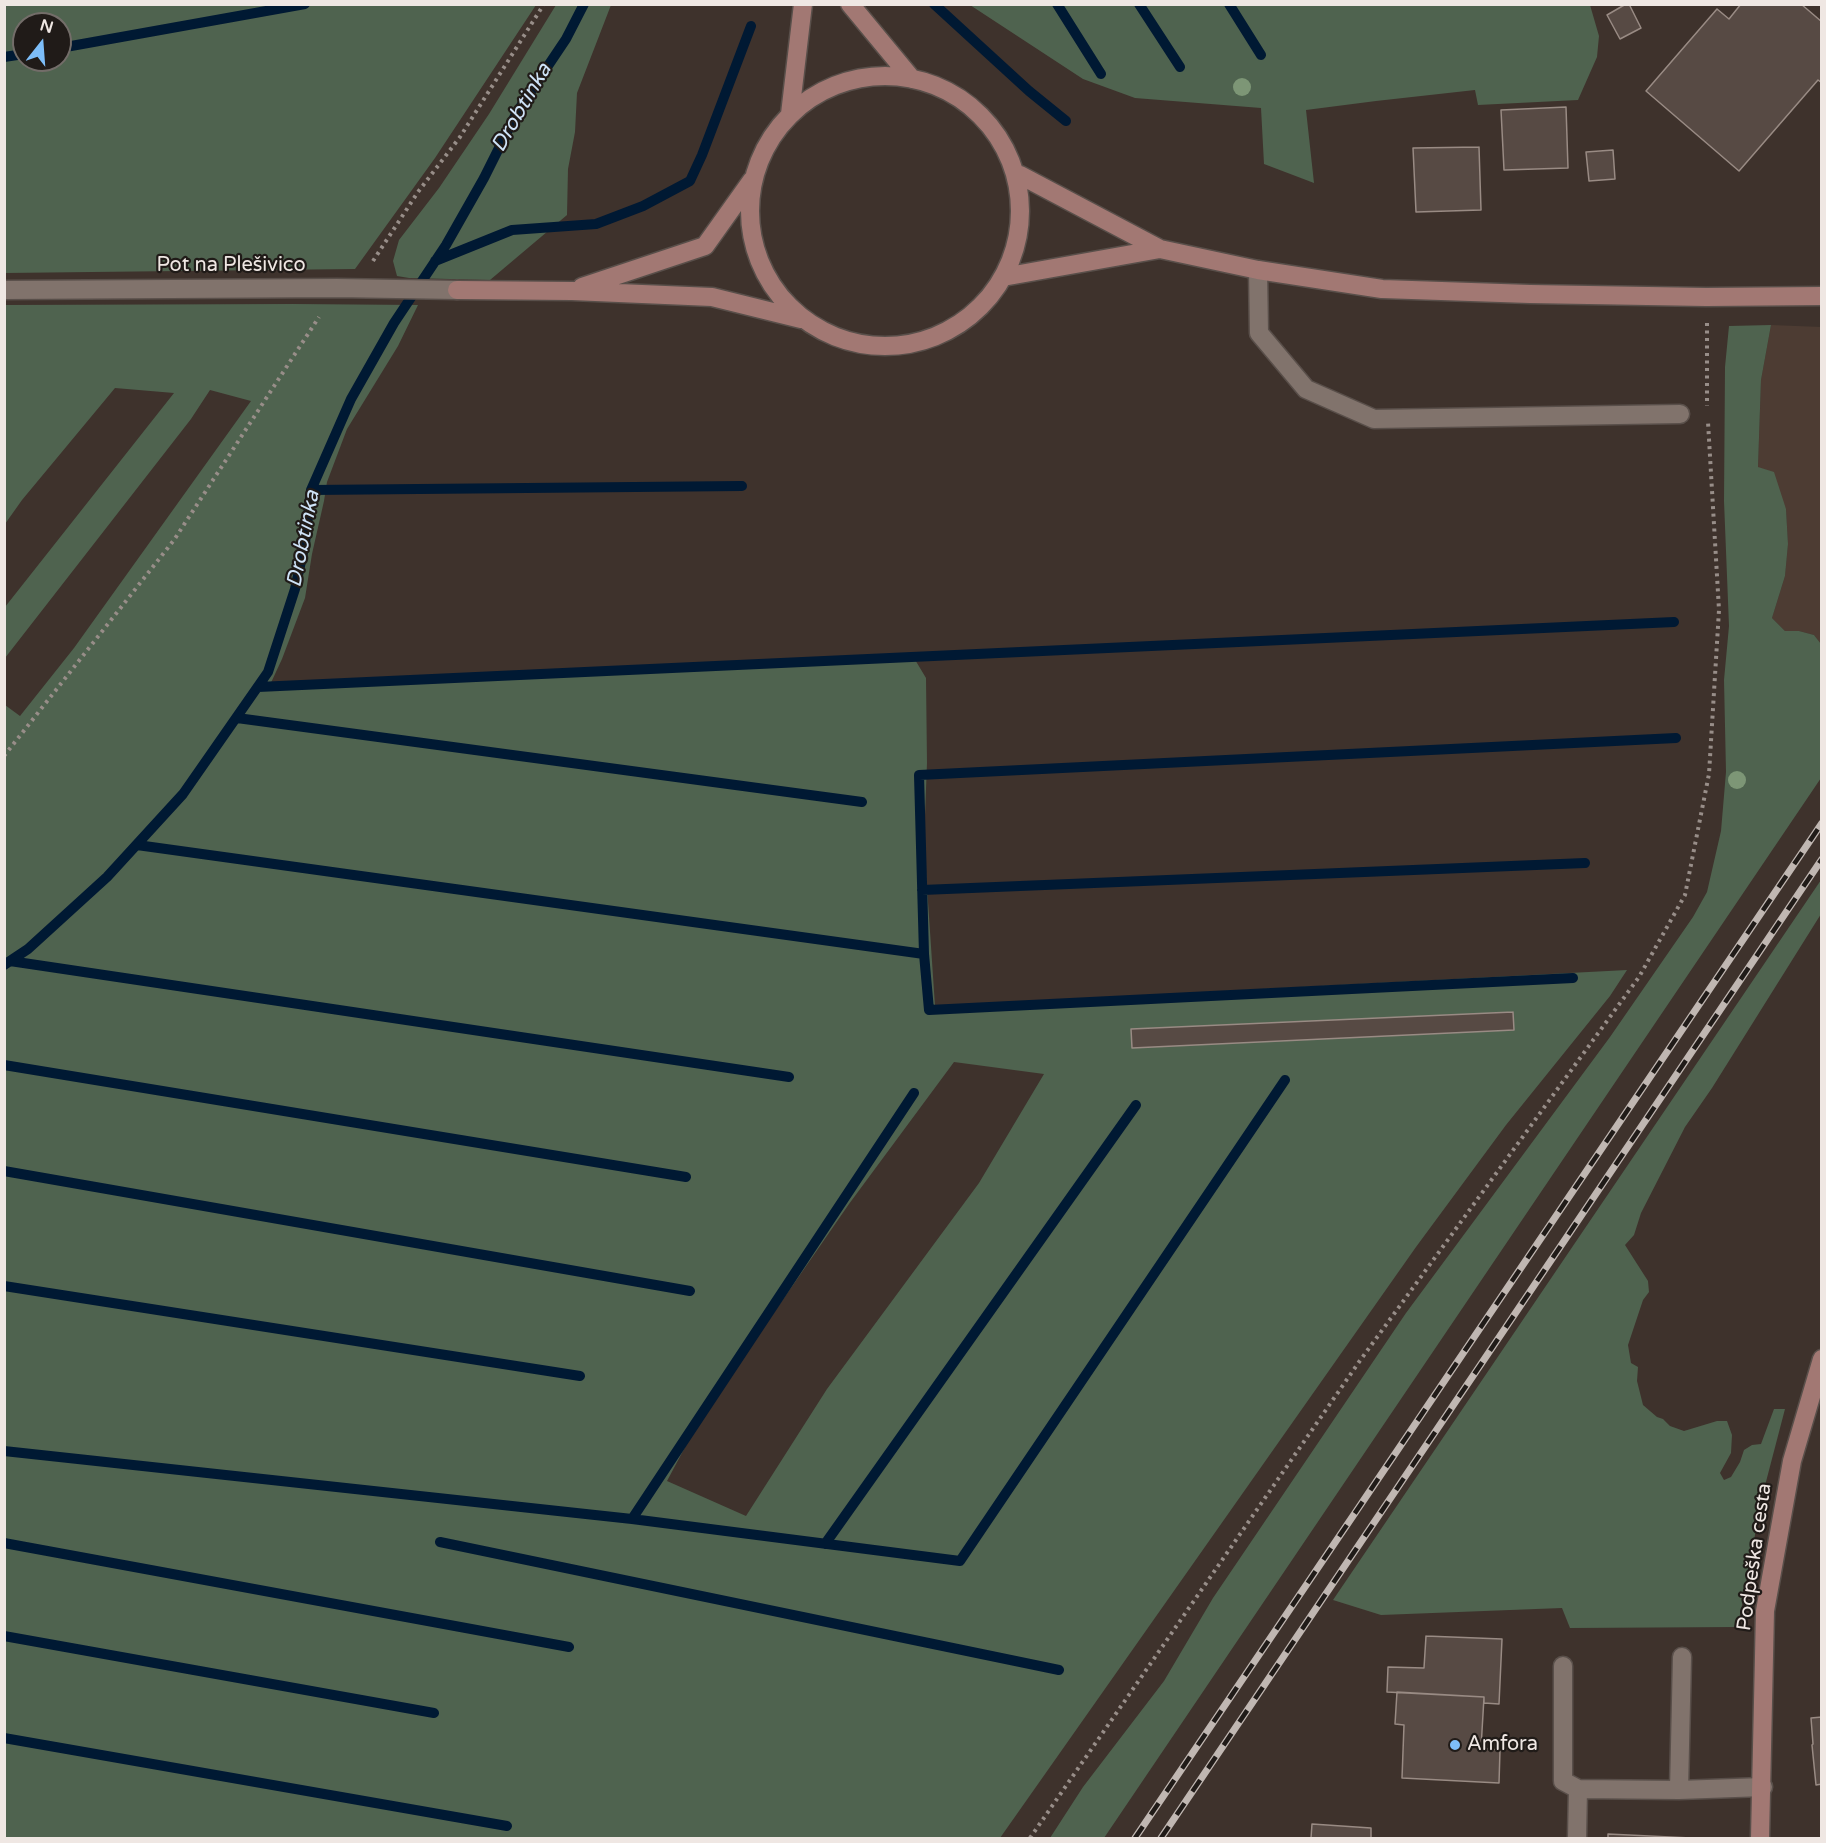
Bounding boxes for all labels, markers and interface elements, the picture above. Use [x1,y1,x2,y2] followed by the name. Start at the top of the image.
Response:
[12,12,72,72] north arrow
[38,15,56,38] text: N
[487,59,557,157] water label: Drobtinka
[156,254,306,278] street label: Pot na Plešivico
[282,488,326,590] water label: Drobtinka
[1733,1482,1777,1632] street label: Podpeška cesta
[1467,1733,1538,1757] place label: Amfora
[1448,1738,1462,1752] marker: Amfora

